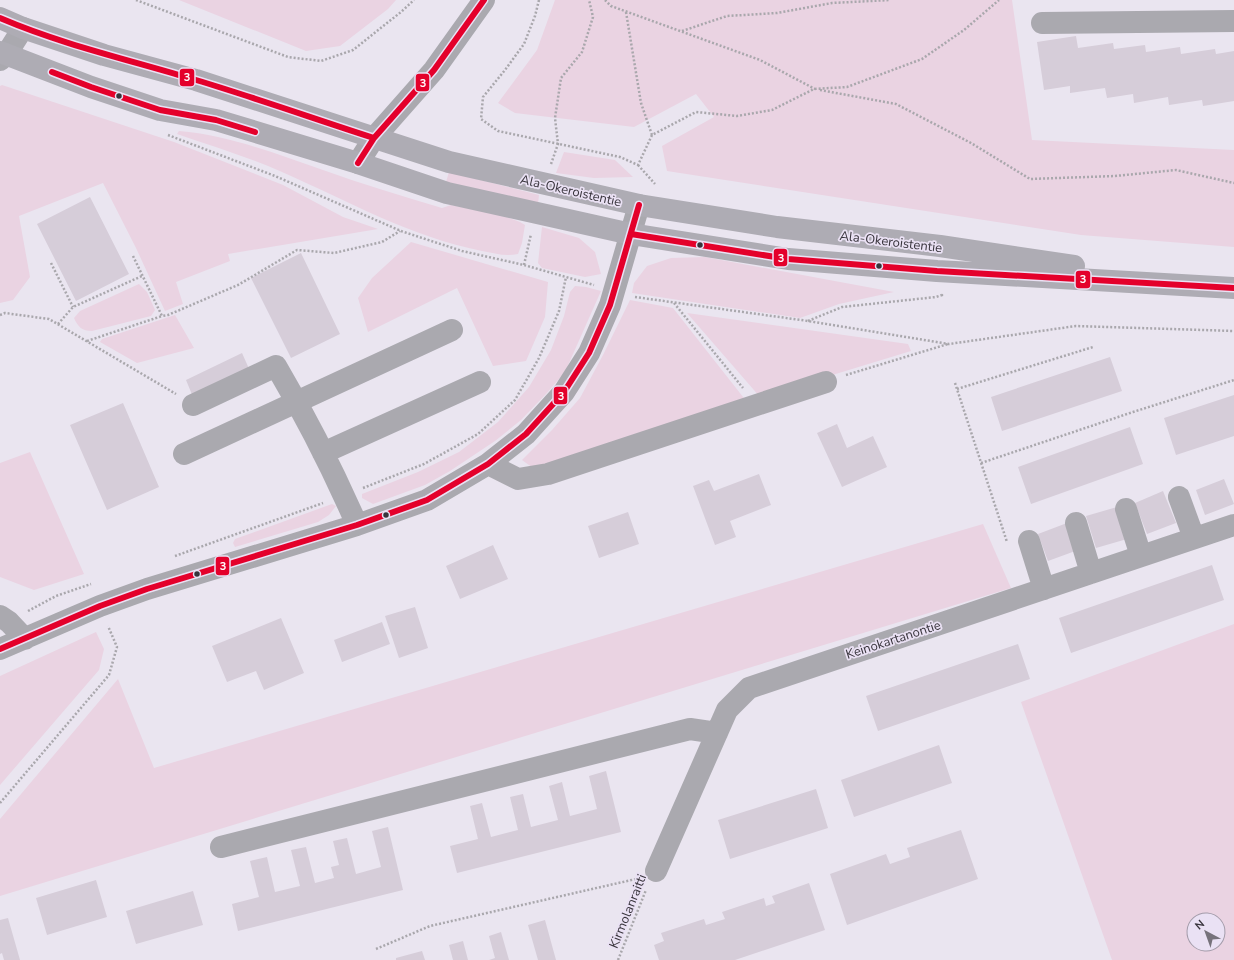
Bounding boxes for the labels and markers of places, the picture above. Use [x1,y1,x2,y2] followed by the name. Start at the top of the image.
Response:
[114,91,124,101] unlabelled marker
[695,240,705,250] unlabelled marker
[874,261,884,271] unlabelled marker
[381,510,391,520] unlabelled marker
[192,569,202,579] unlabelled marker

